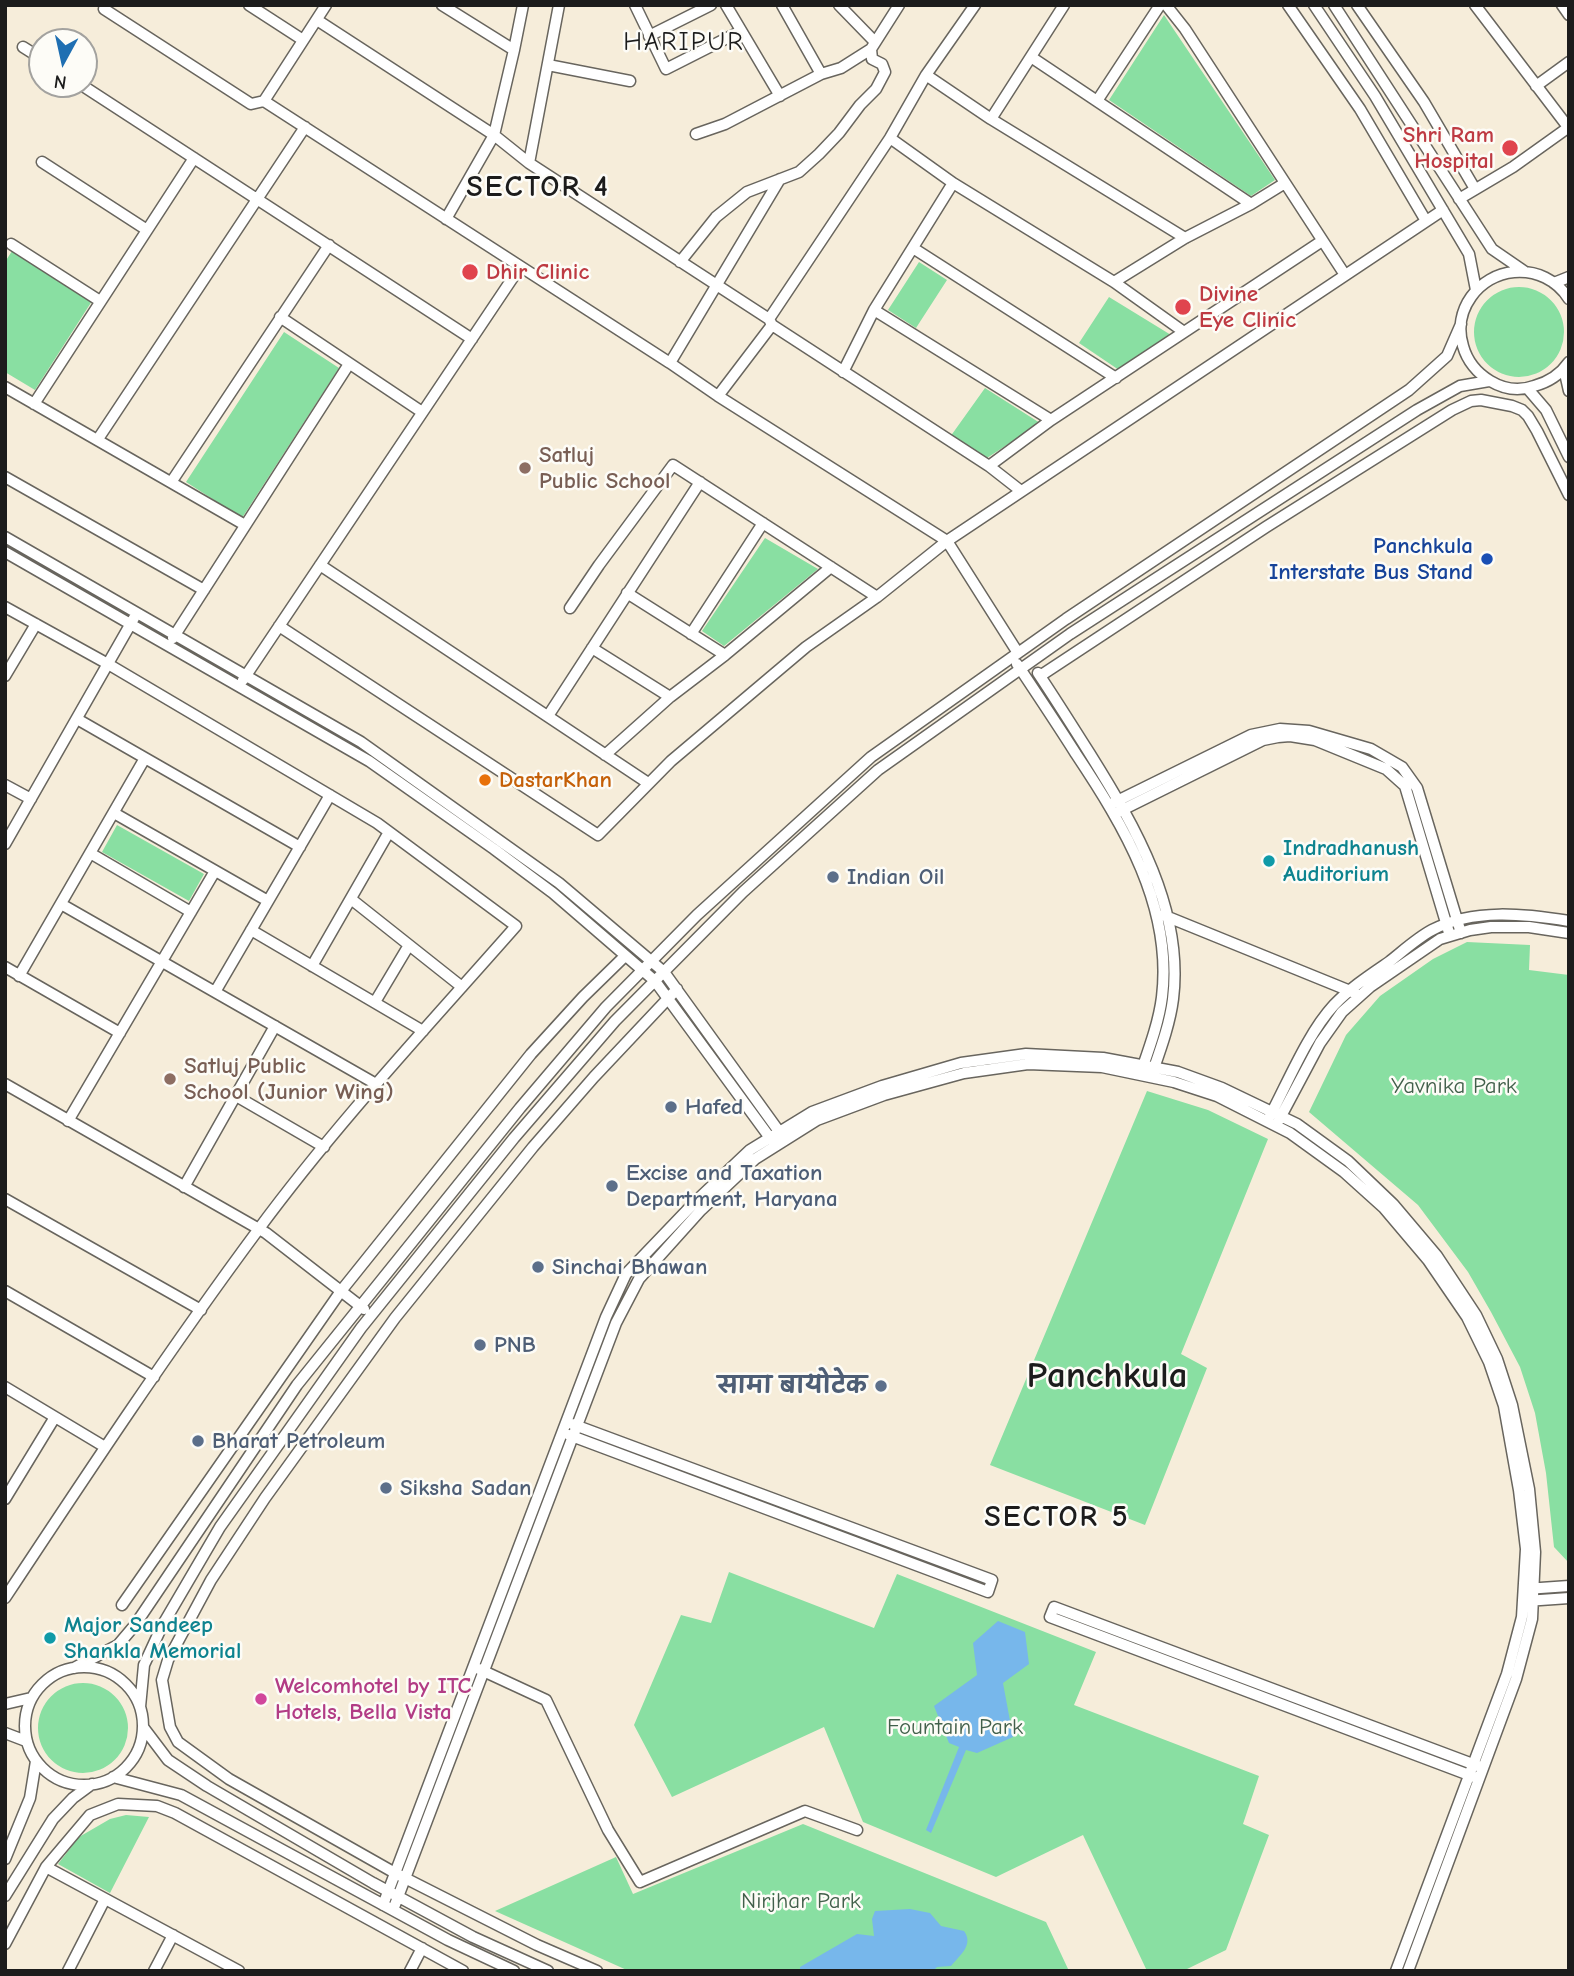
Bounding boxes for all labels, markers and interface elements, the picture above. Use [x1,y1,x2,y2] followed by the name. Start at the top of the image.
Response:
[624,27,744,59] district label: HARIPUR
[28,28,98,98] north arrow
[53,70,68,94] text: N
[1403,121,1494,175] place label: Shri Ram Hospital
[1500,138,1520,158] marker: Shri Ram Hospital
[467,170,609,206] district label: SECTOR 4
[486,258,589,286] place label: Dhir Clinic
[460,262,480,282] marker: Dhir Clinic
[1199,280,1296,334] place label: Divine Eye Clinic
[1173,297,1193,317] marker: Divine Eye Clinic
[539,441,670,495] place label: Satluj Public School
[517,460,533,476] marker: Satluj Public School
[1269,532,1473,586] place label: Panchkula Interstate Bus Stand
[1479,551,1495,567] marker: Panchkula Interstate Bus Stand
[499,766,612,794] place label: DastarKhan
[477,772,493,788] marker: DastarKhan
[1283,834,1419,888] place label: Indradhanush Auditorium
[1261,853,1277,869] marker: Indradhanush Auditorium
[847,863,944,891] place label: Indian Oil
[825,869,841,885] marker: Indian Oil
[184,1052,394,1106] place label: Satluj Public School (Junior Wing)
[162,1071,178,1087] marker: Satluj Public School (Junior Wing)
[1391,1072,1517,1100] park label: Yavnika Park
[685,1093,743,1121] place label: Hafed
[663,1099,679,1115] marker: Hafed
[626,1159,838,1213] place label: Excise and Taxation Department, Haryana
[604,1178,620,1194] marker: Excise and Taxation Department, Haryana
[552,1253,707,1281] place label: Sinchai Bhawan
[530,1259,546,1275] marker: Sinchai Bhawan
[494,1331,536,1359] place label: PNB
[472,1337,488,1353] marker: PNB
[1027,1355,1187,1399] district label: Panchkula
[717,1372,867,1400] place label: सामा बायोटेक
[873,1378,889,1394] marker: सामा बायोटेक
[212,1427,385,1455] place label: Bharat Petroleum
[190,1433,206,1449] marker: Bharat Petroleum
[400,1474,532,1502] place label: Siksha Sadan
[378,1480,394,1496] marker: Siksha Sadan
[985,1500,1129,1536] district label: SECTOR 5
[64,1611,241,1665] place label: Major Sandeep Shankla Memorial
[42,1630,58,1646] marker: Major Sandeep Shankla Memorial
[275,1672,471,1726] place label: Welcomhotel by ITC Hotels, Bella Vista
[253,1691,269,1707] marker: Welcomhotel by ITC Hotels, Bella Vista
[887,1713,1023,1741] park label: Fountain Park
[741,1887,861,1915] park label: Nirjhar Park

